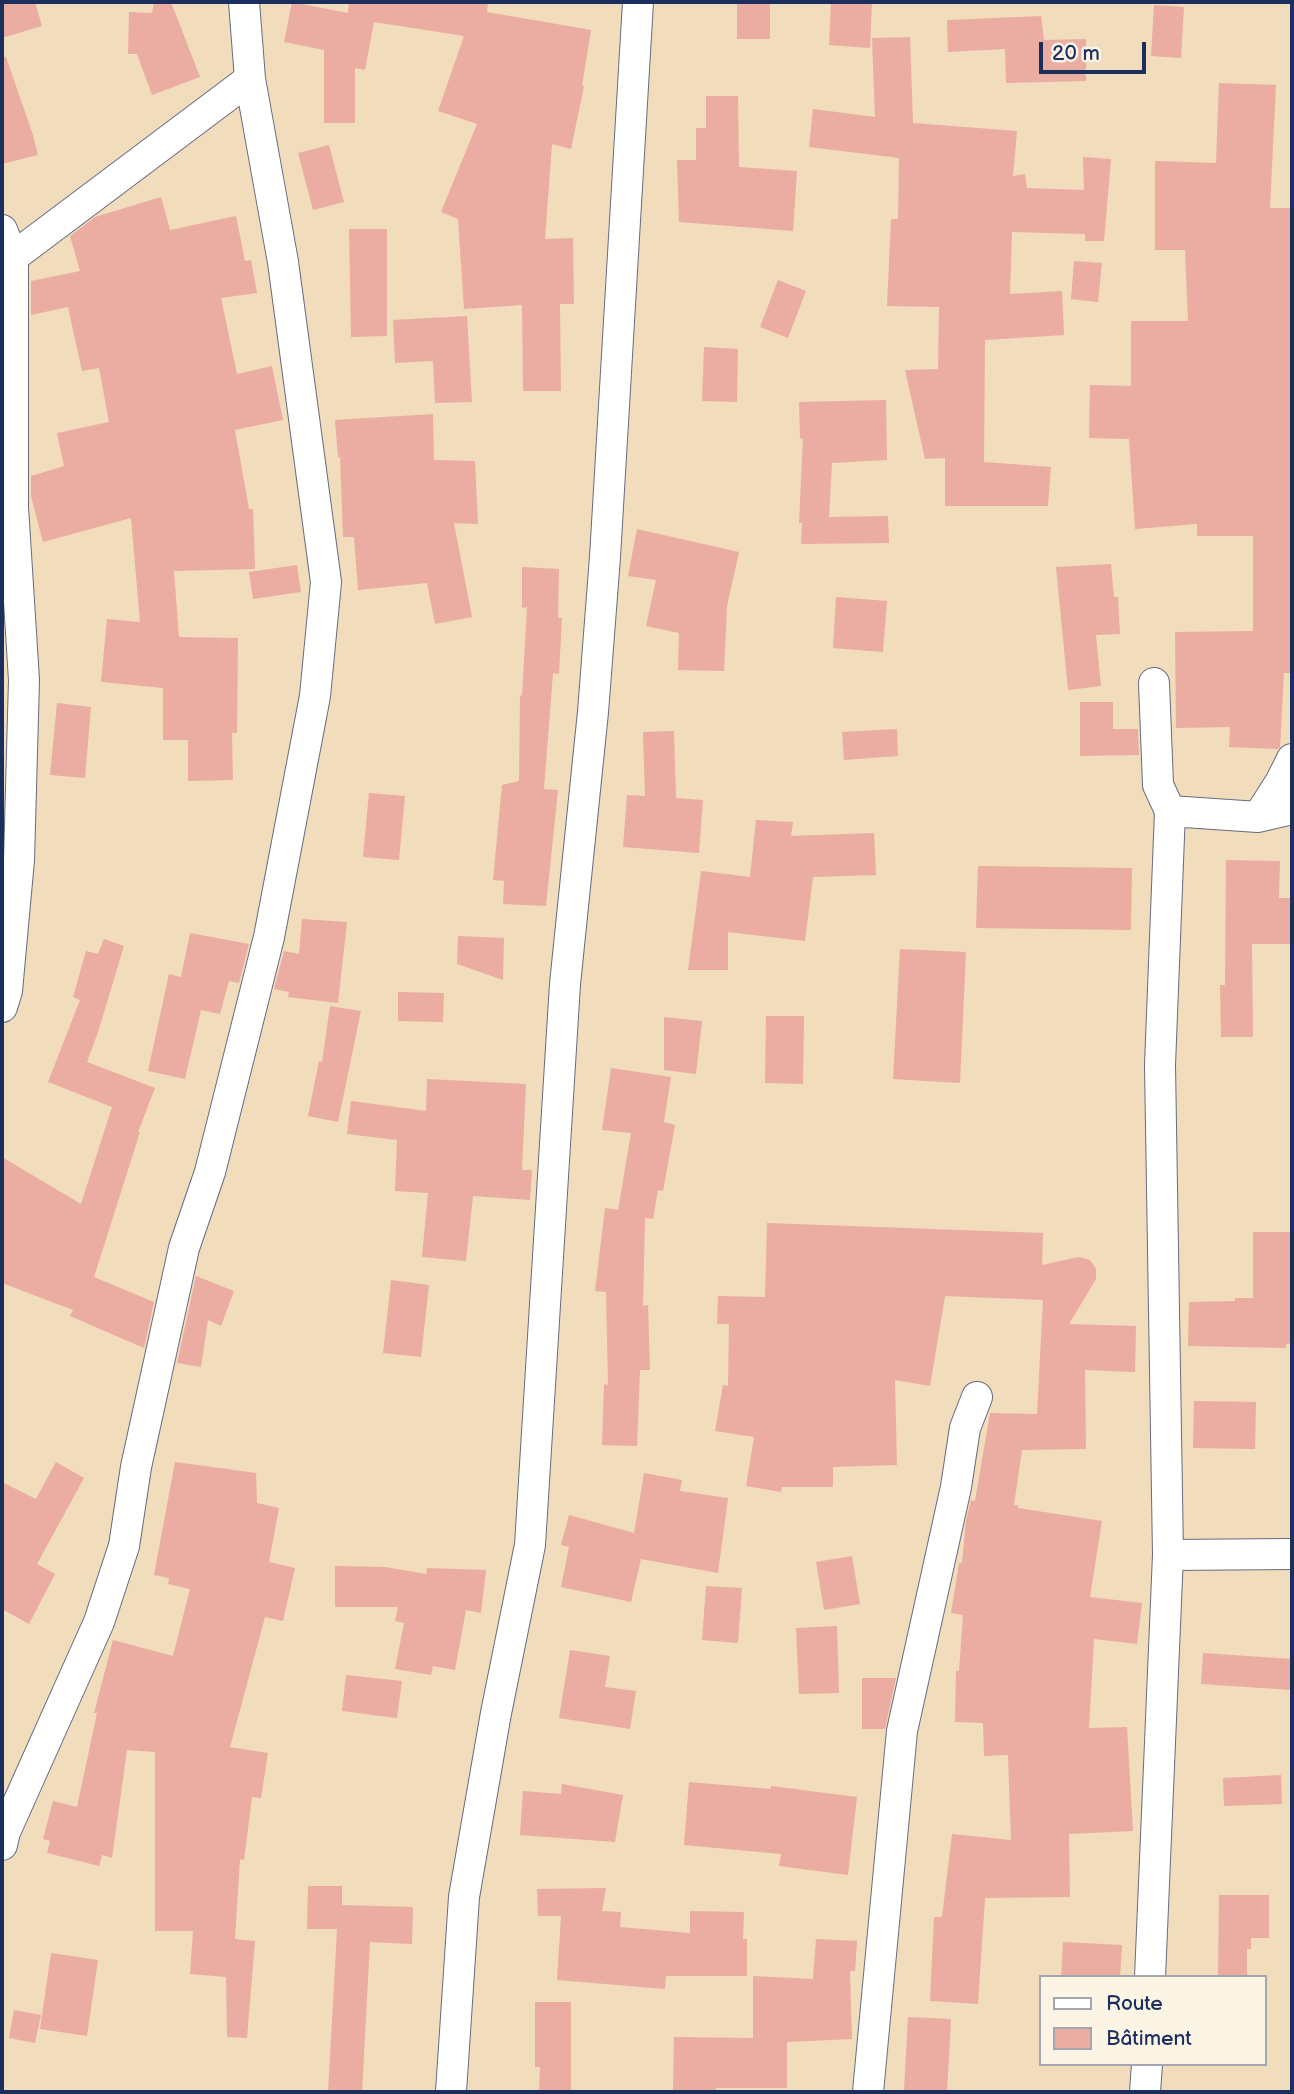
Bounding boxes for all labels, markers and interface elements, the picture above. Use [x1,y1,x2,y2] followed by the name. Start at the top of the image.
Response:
[1042,28,1149,72] scale bar
[1052,41,1100,66] text: 20 m
[1038,1975,1266,2066] legend
[1106,1991,1163,2016] text: Route
[1106,2026,1192,2051] text: Bâtiment

